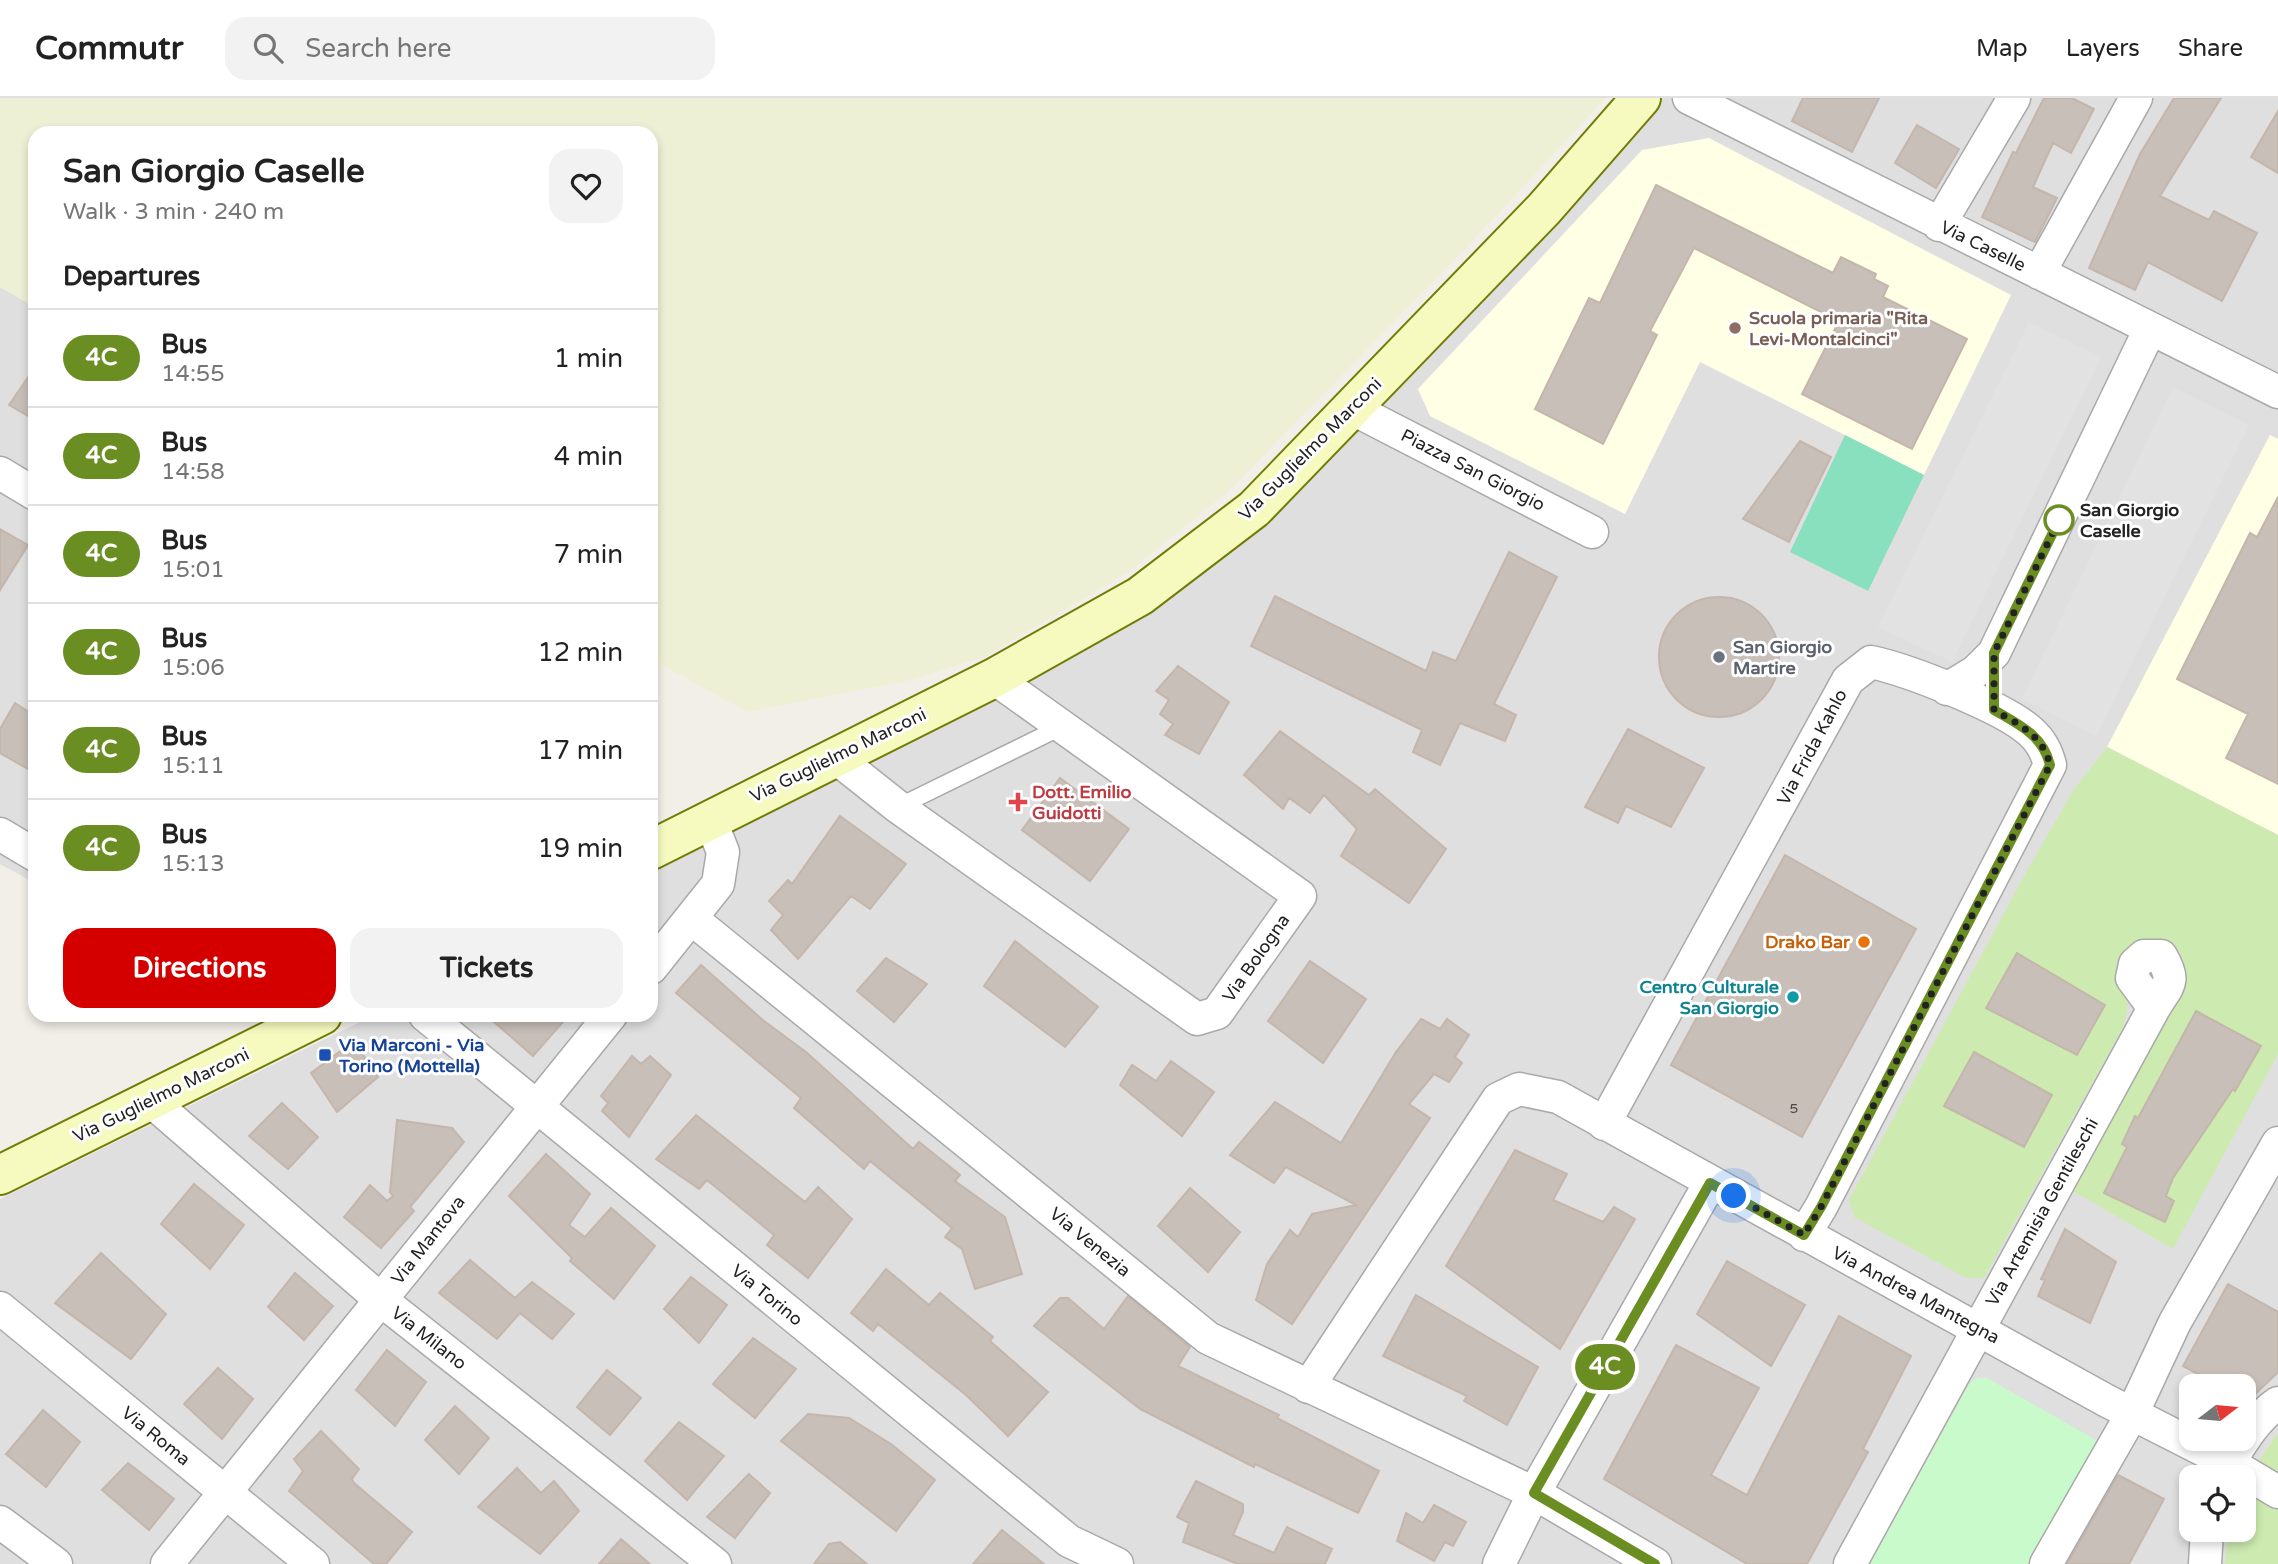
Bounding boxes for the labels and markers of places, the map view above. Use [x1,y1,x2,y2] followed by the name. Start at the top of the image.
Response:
[1749,307,1928,350] place label: Scuola primaria "Rita Levi-Montalcinci"
[1727,320,1743,336] marker: Scuola primaria "Rita Levi-Montalcinci"
[2080,499,2179,542] place label: San Giorgio Caselle
[2044,505,2074,535] marker: San Giorgio Caselle
[1733,636,1832,679] place label: San Giorgio Martire
[1711,649,1727,665] marker: San Giorgio Martire
[1032,781,1131,824] place label: Dott. Emilio Guidotti
[1010,794,1026,810] marker: Dott. Emilio Guidotti
[1765,931,1851,953] place label: Drako Bar
[1856,934,1872,950] marker: Drako Bar
[1639,976,1779,1019] place label: Centro Culturale San Giorgio
[1785,989,1801,1005] marker: Centro Culturale San Giorgio
[338,1034,484,1077] place label: Via Marconi - Via Torino (Mottella)
[317,1047,333,1063] marker: Via Marconi - Via Torino (Mottella)

